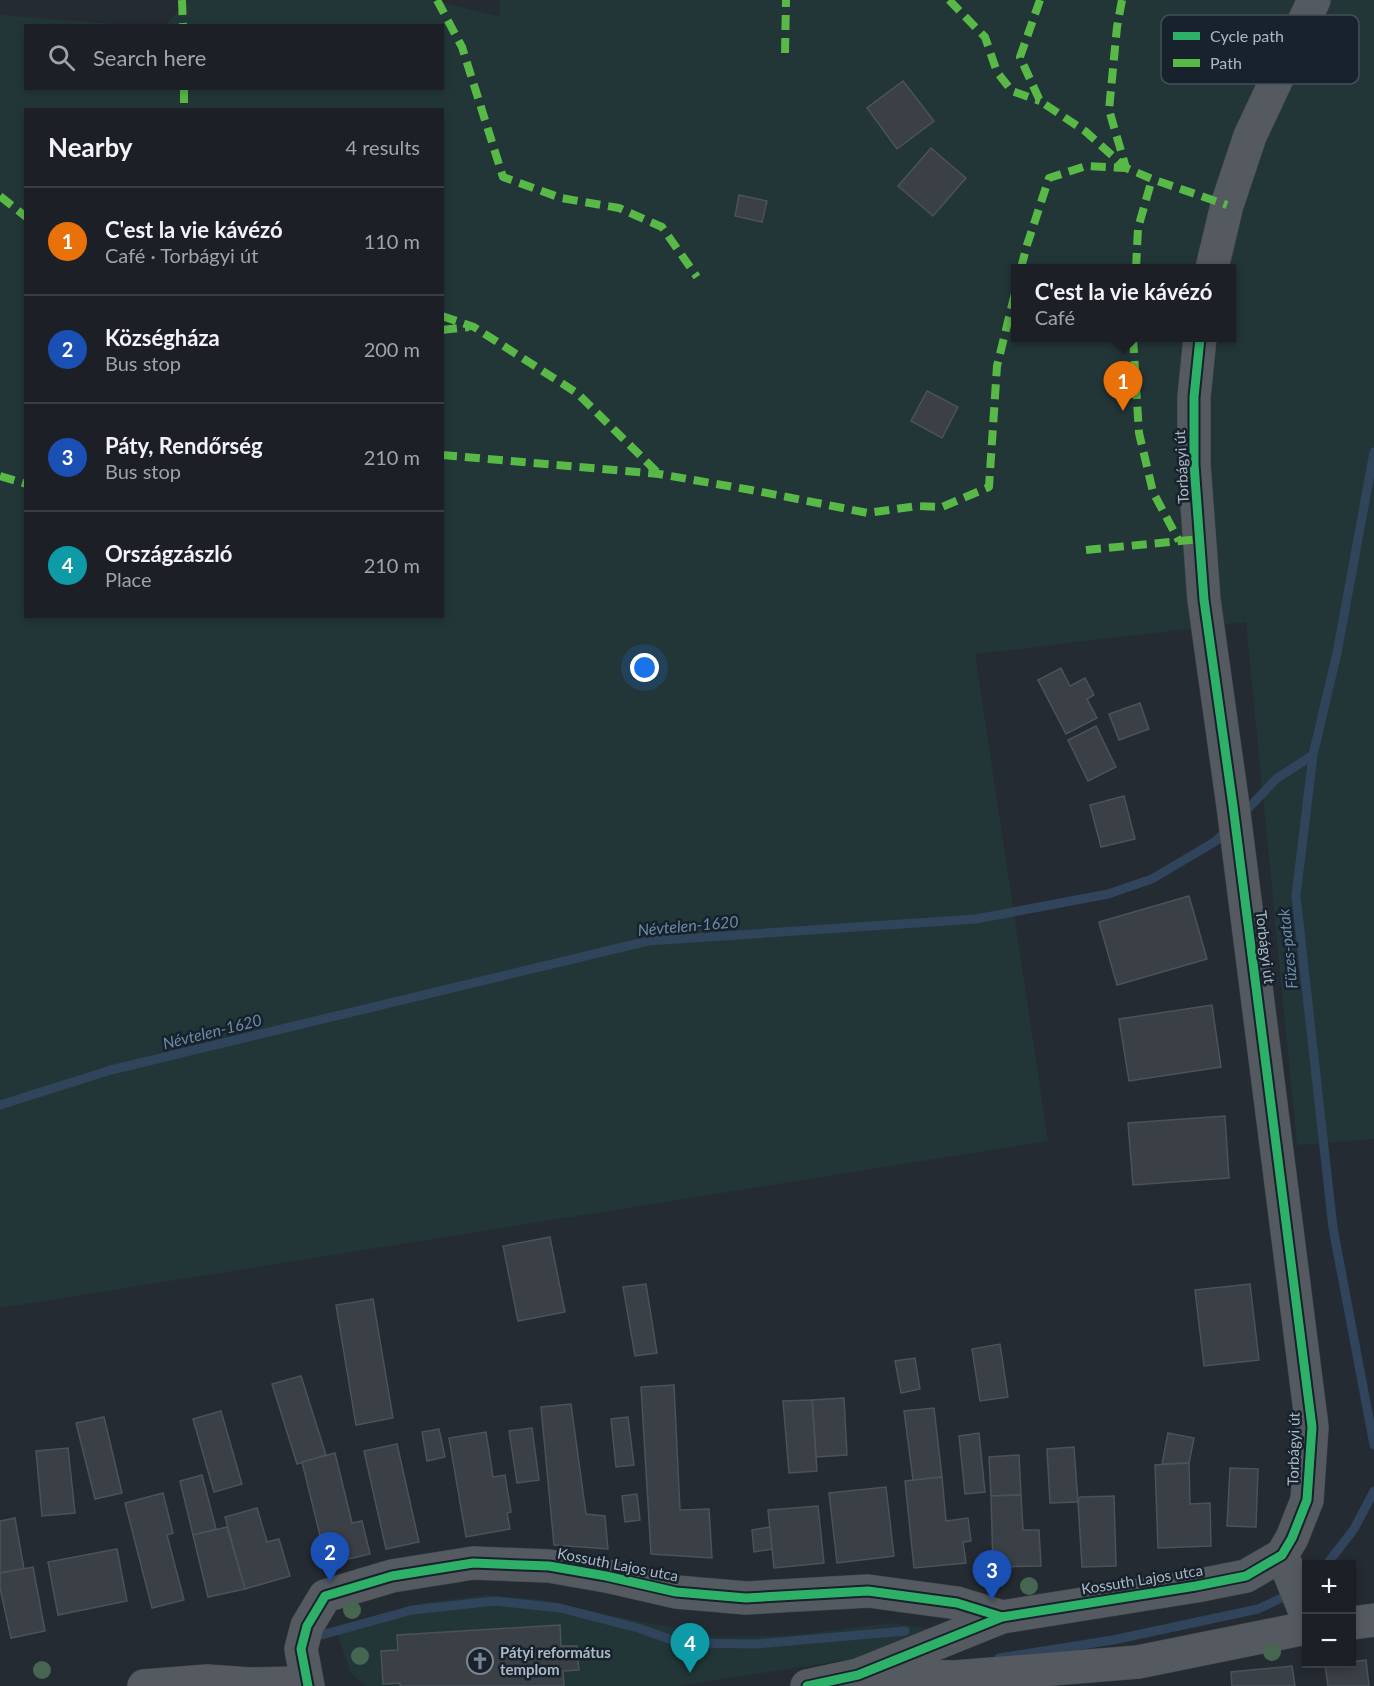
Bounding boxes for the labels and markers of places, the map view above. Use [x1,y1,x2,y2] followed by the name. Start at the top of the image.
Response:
[1104,362,1142,411] pin: 1
[310,1532,350,1582] pin: 2
[972,1550,1012,1600] pin: 3
[670,1624,710,1673] pin: 4
[500,1643,611,1678] place label: Pátyi református templom
[465,1646,495,1676] church icon: Pátyi református templom

